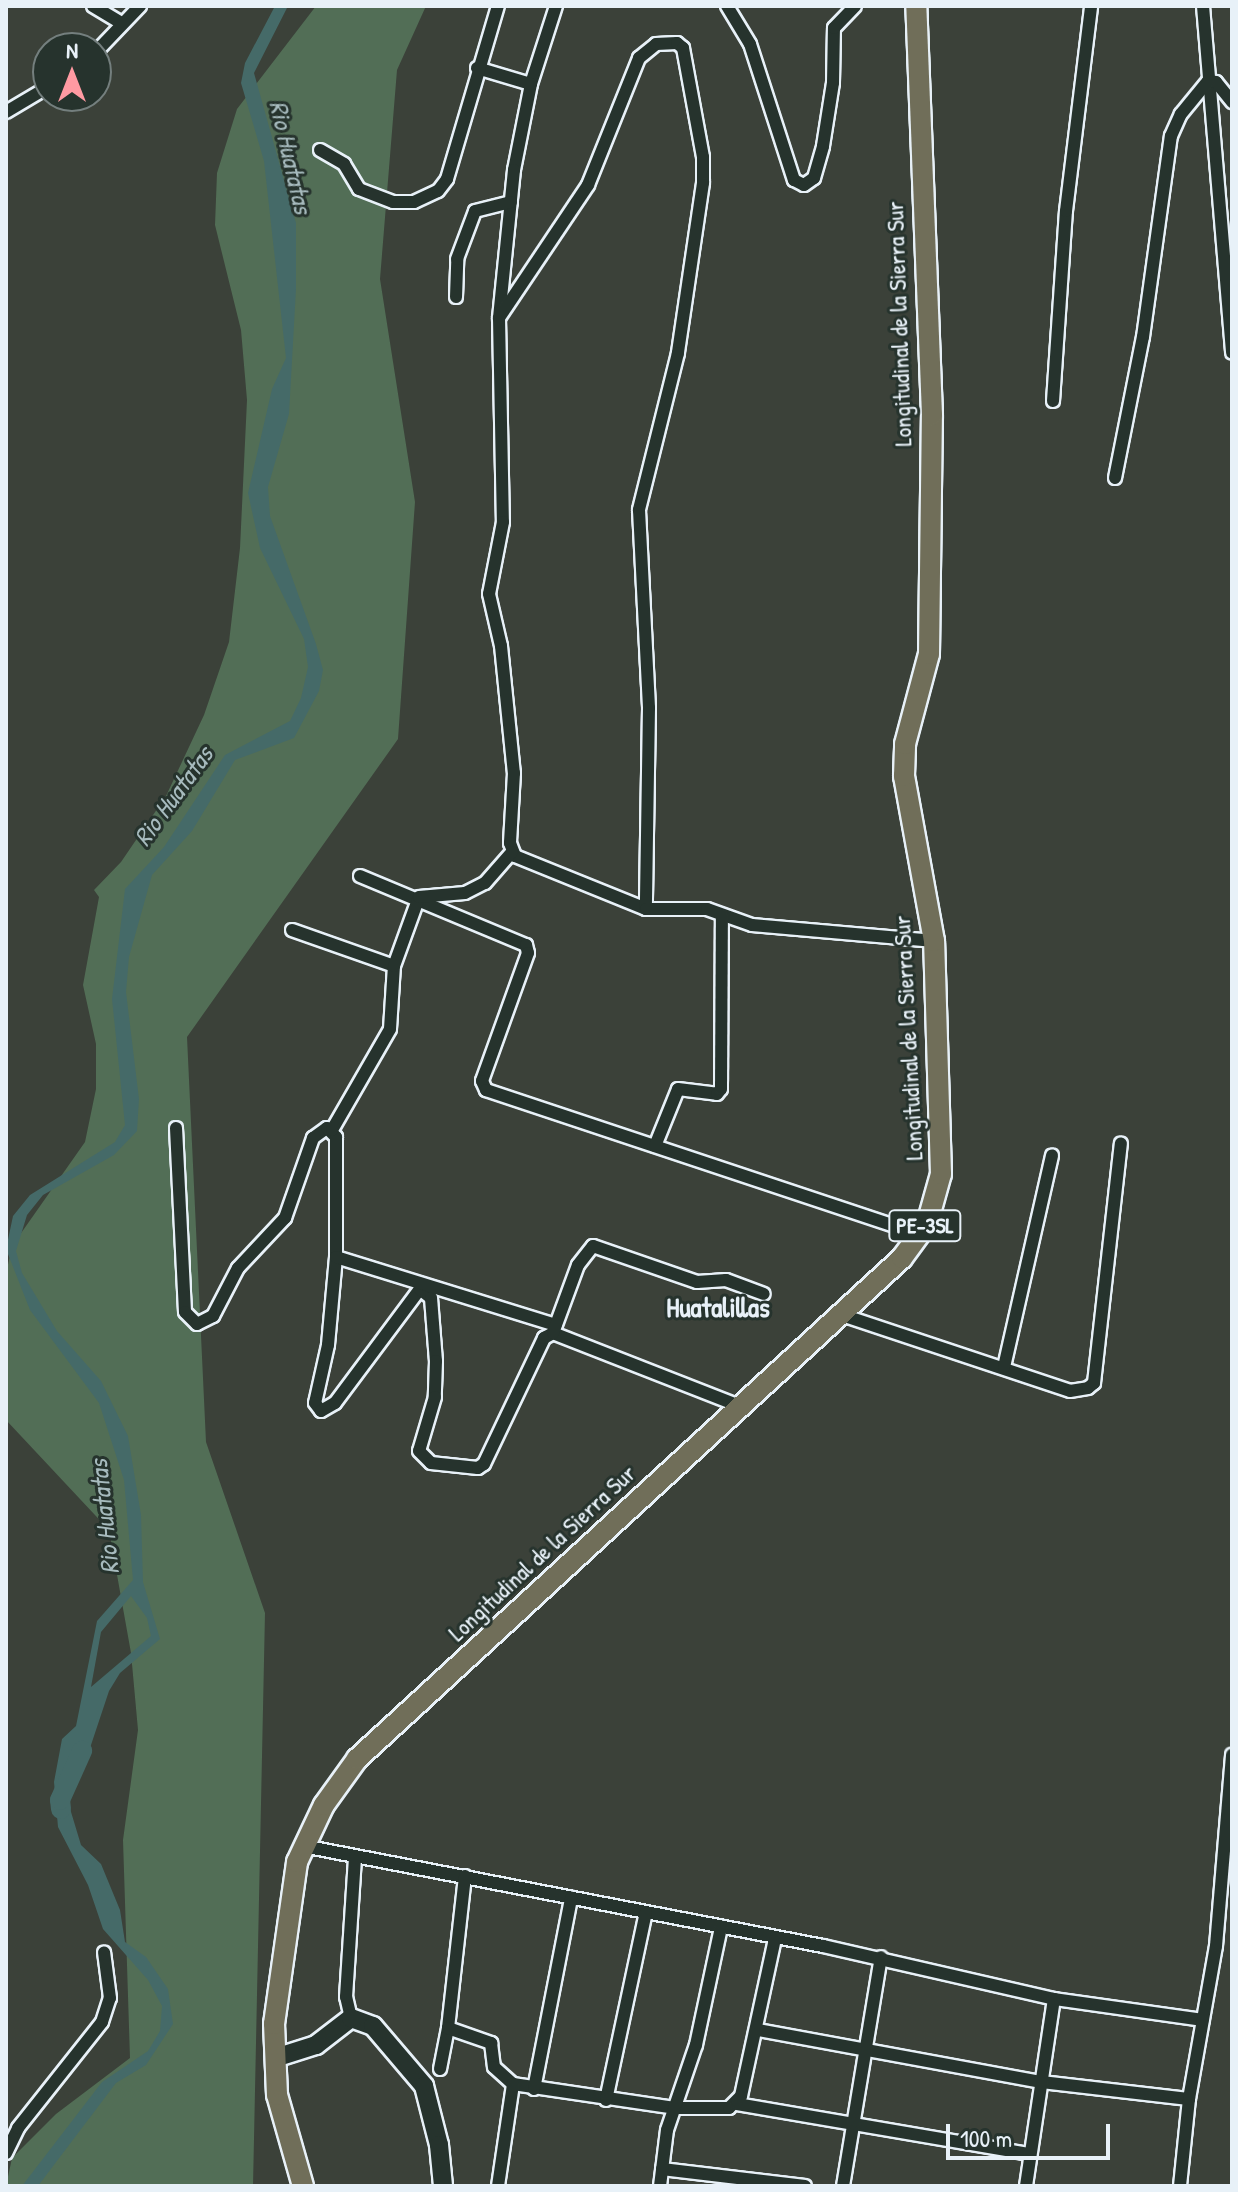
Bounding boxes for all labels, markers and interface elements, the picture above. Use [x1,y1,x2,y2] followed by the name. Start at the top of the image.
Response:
[32,32,112,112] north arrow
[66,35,78,65] text: N
[263,97,319,217] water label: Rio Huatatas
[880,201,918,447] street label: Longitudinal de la Sierra Sur
[127,740,219,852] water label: Rio Huatatas
[887,915,929,1161] street label: Longitudinal de la Sierra Sur
[887,1208,963,1244] road number: PE-3SL
[666,1290,770,1324] district label: Huatalillas
[82,1458,126,1576] water label: Rio Huatatas
[443,1459,641,1647] street label: Longitudinal de la Sierra Sur
[950,2108,1114,2158] scale bar
[960,2122,1012,2154] text: 100 m

